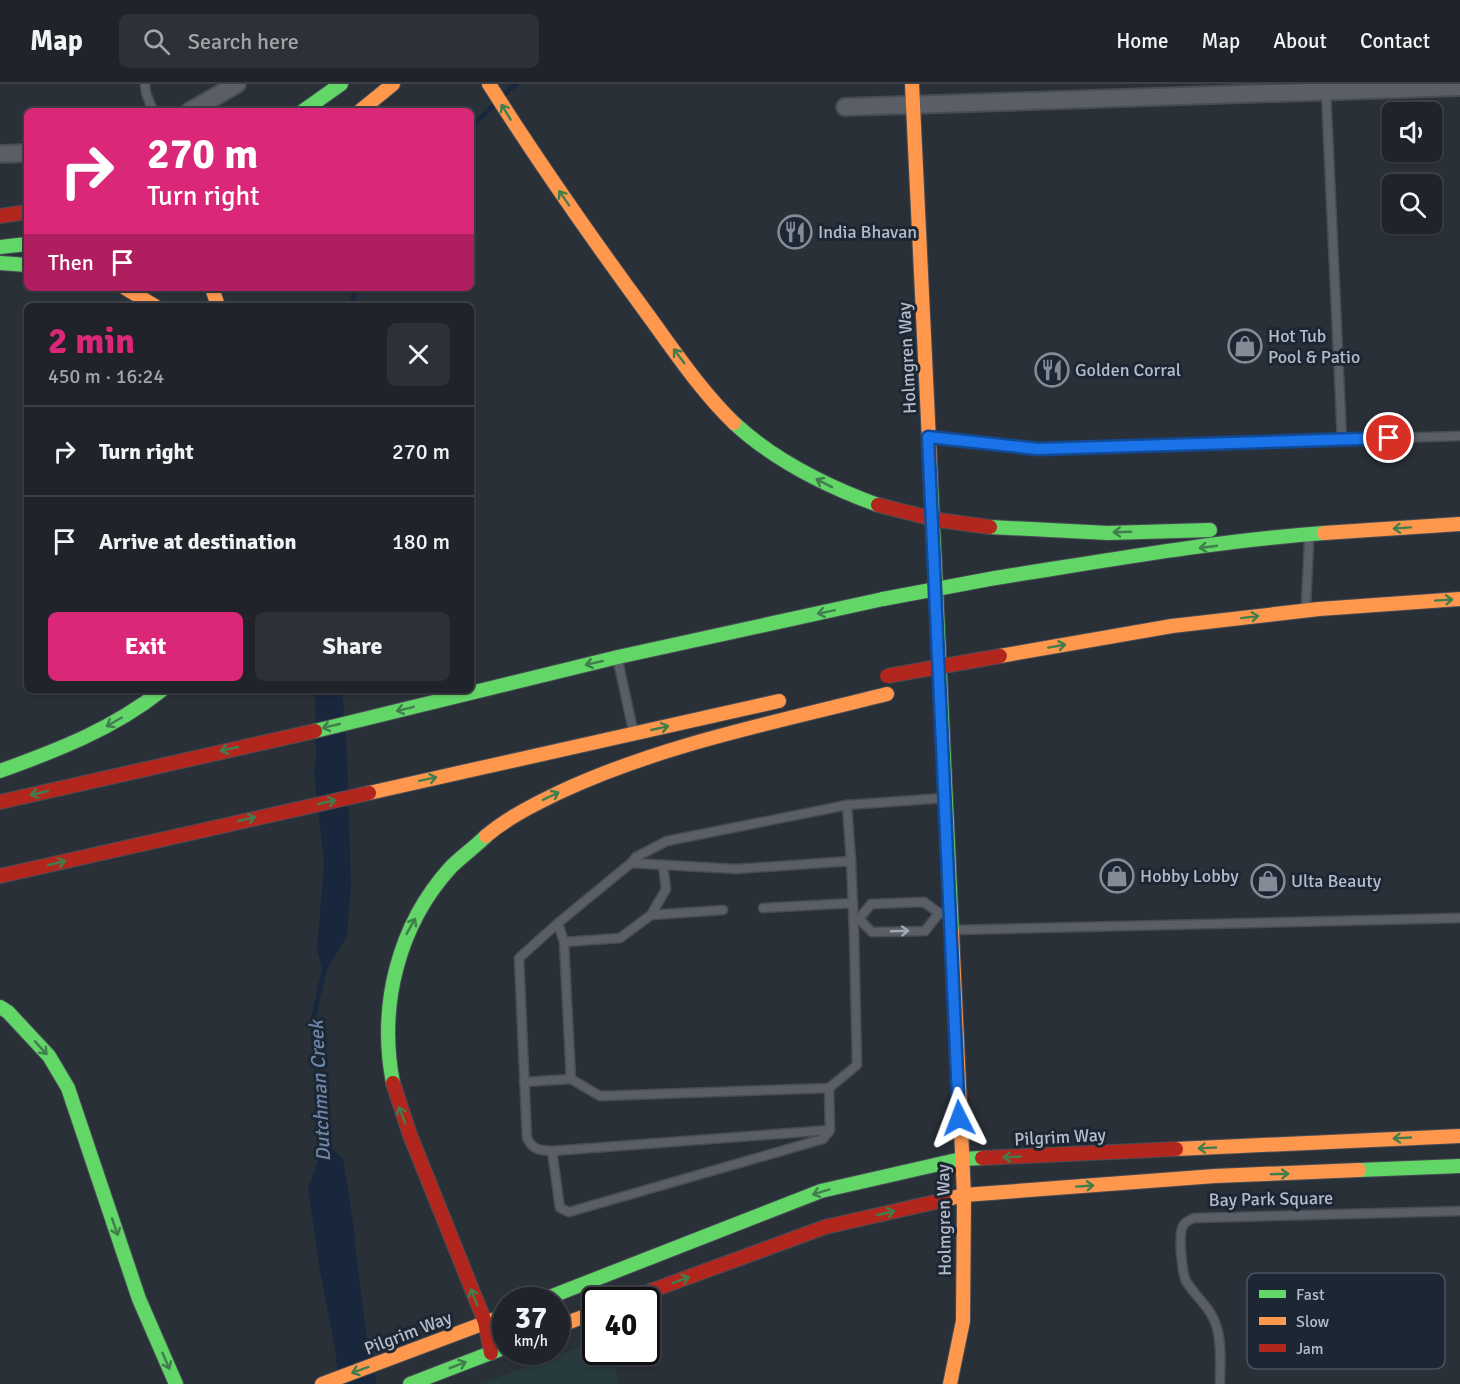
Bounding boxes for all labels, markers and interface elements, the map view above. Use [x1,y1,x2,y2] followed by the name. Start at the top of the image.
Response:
[119,14,539,68] search box
[30,24,83,58] text: Map
[140,25,173,58] icon: search
[188,28,299,55] text: Search here
[1116,28,1169,54] text: Home
[1202,28,1240,54] text: Map
[1273,28,1327,54] text: About
[1360,28,1430,54] text: Contact
[1382,102,1442,234] map controls
[1382,102,1442,162] button: sound
[500,104,512,121] one-way arrow
[147,129,258,180] text: 270 m
[48,132,126,210] icon: right
[1382,174,1442,234] button: search
[147,180,260,213] text: Turn right
[558,190,571,206] one-way arrow
[777,214,813,250] restaurant icon: India Bhavan
[818,221,917,243] place label: India Bhavan
[106,246,139,279] icon: arrive
[48,249,94,276] text: Then
[893,301,921,414] street label: Holmgren Way
[48,319,135,364] text: 2 min
[387,323,450,386] button: close
[1268,325,1360,368] place label: Hot Tub Pool & Patio
[1227,328,1263,364] shop icon: Hot Tub Pool & Patio
[672,348,685,364] one-way arrow
[1034,352,1070,388] restaurant icon: Golden Corral
[1075,359,1181,381] place label: Golden Corral
[48,364,164,389] text: 450 m · 16:24
[1363,412,1414,463] pin
[1372,421,1405,454] icon: arrive
[48,435,81,468] icon: right
[99,438,194,465] text: Turn right
[392,438,450,465] text: 270 m
[815,477,833,488] one-way arrow
[1392,522,1412,533] one-way arrow
[48,525,81,558] icon: arrive
[1113,527,1133,538] one-way arrow
[99,528,296,555] text: Arrive at destination
[392,528,450,555] text: 180 m
[1198,541,1218,552] one-way arrow
[1434,594,1454,605] one-way arrow
[816,606,835,618] one-way arrow
[48,612,243,681] button: Exit
[255,612,450,681] button: Share
[1240,612,1259,623] one-way arrow
[1047,640,1067,651] one-way arrow
[585,657,604,669] one-way arrow
[396,704,415,716] one-way arrow
[105,717,122,729] one-way arrow
[322,721,341,733] one-way arrow
[650,721,669,733] one-way arrow
[220,744,239,756] one-way arrow
[418,773,438,784] one-way arrow
[30,788,50,799] one-way arrow
[541,790,559,802] one-way arrow
[317,795,336,807] one-way arrow
[237,813,256,825] one-way arrow
[47,856,66,868] one-way arrow
[1099,858,1135,894] shop icon: Hobby Lobby
[1250,863,1286,899] shop icon: Ulta Beauty
[1140,865,1239,887] place label: Hobby Lobby
[1291,870,1382,892] place label: Ulta Beauty
[405,918,417,935] one-way arrow
[890,926,910,937] one-way arrow
[304,1018,336,1162] water label: Dutchman Creek
[34,1040,48,1055] one-way arrow
[927,1086,991,1150] position arrow
[396,1107,407,1125] one-way arrow
[1014,1124,1107,1150] street label: Pilgrim Way
[1392,1133,1412,1144] one-way arrow
[1197,1142,1217,1153] one-way arrow
[1003,1152,1023,1163] one-way arrow
[932,1163,956,1276] street label: Holmgren Way
[1269,1168,1289,1179] one-way arrow
[1074,1180,1094,1191] one-way arrow
[812,1187,831,1198] one-way arrow
[1209,1187,1333,1211] street label: Bay Park Square
[876,1206,895,1218] one-way arrow
[111,1217,122,1236] one-way arrow
[1247,1273,1445,1369] legend
[671,1274,690,1285] one-way arrow
[1296,1285,1325,1305] text: Fast
[582,1287,660,1365] speed limit sign: 40
[468,1288,479,1306] one-way arrow
[515,1300,547,1337] text: 37
[361,1306,455,1360] street label: Pilgrim Way
[1296,1312,1330,1332] text: Slow
[514,1332,548,1350] text: km/h
[1296,1339,1324,1359] text: Jam
[161,1351,172,1369] one-way arrow
[448,1359,467,1370] one-way arrow
[351,1365,370,1376] one-way arrow

